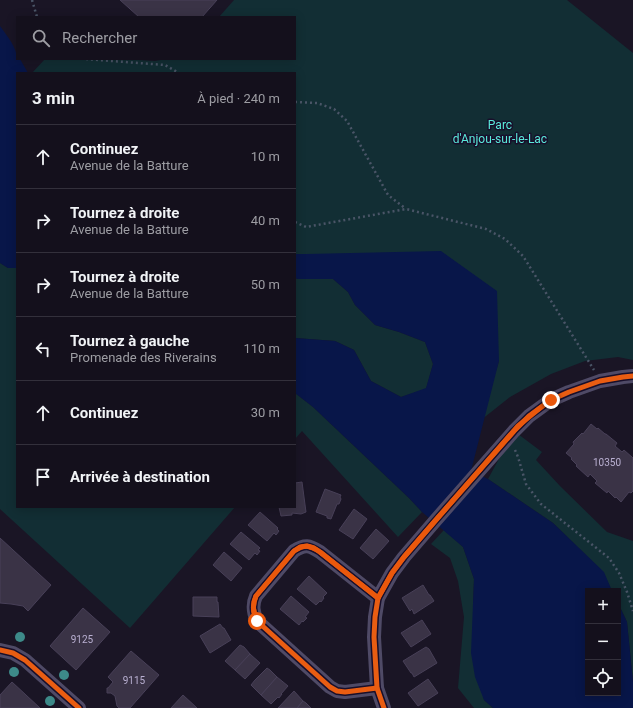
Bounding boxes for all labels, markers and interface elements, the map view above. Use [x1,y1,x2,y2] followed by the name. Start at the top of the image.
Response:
[16,16,296,60] search box
[30,27,52,49] icon: search
[62,29,137,47] text: Rechercher
[32,88,75,108] text: 3 min
[197,91,280,106] text: À pied · 240 m
[453,118,547,146] park label: Parc d'Anjou-sur-le-Lac
[70,140,138,158] text: Continuez
[32,146,54,168] icon: ahead
[251,149,280,164] text: 10 m
[70,158,189,173] text: Avenue de la Batture
[70,204,179,222] text: Tournez à droite
[32,210,54,232] icon: right
[251,213,280,228] text: 40 m
[70,222,189,237] text: Avenue de la Batture
[70,268,179,286] text: Tournez à droite
[32,274,54,296] icon: right
[251,277,280,292] text: 50 m
[70,286,189,301] text: Avenue de la Batture
[70,332,189,350] text: Tournez à gauche
[32,338,54,360] icon: left
[243,341,280,356] text: 110 m
[70,350,217,365] text: Promenade des Riverains
[542,391,560,409] route end
[32,402,54,424] icon: ahead
[70,404,138,422] text: Continuez
[251,405,280,420] text: 30 m
[593,457,621,468] house number: 10350
[32,466,54,488] icon: arrive
[70,468,210,486] text: Arrivée à destination
[585,588,621,696] map controls
[585,588,621,624] button: +
[248,612,266,630] route start
[585,624,621,660] button: −
[71,634,94,645] house number: 9125
[585,660,621,696] button: locate
[123,675,146,686] house number: 9115

